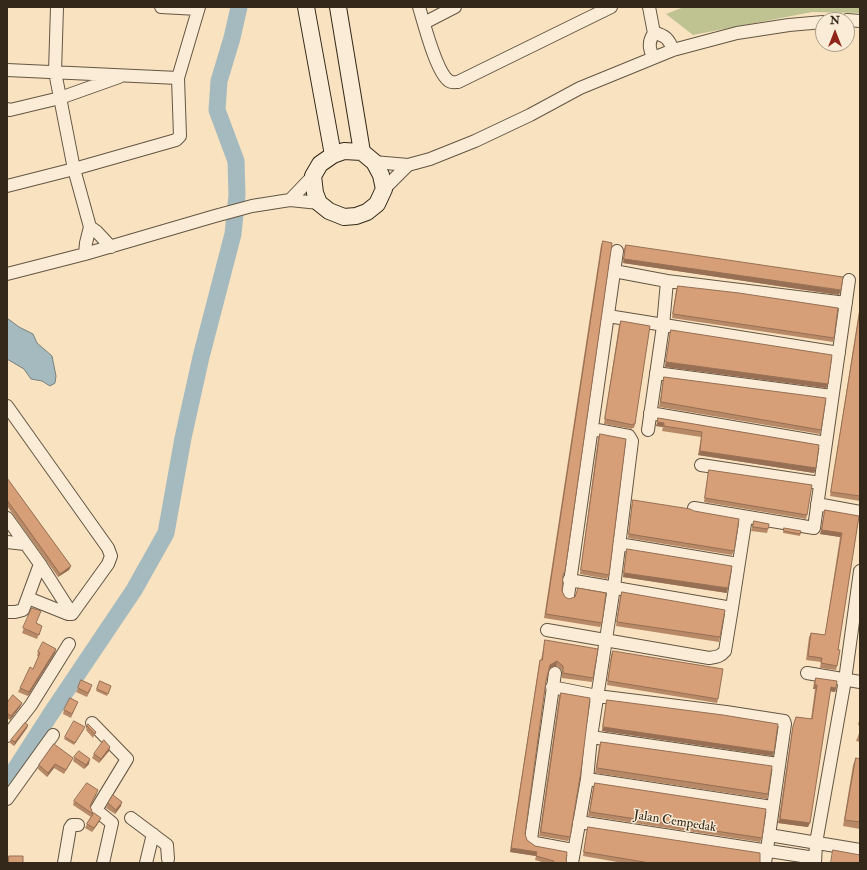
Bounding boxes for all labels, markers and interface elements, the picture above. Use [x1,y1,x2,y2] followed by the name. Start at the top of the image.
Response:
[815,12,855,52] north arrow
[830,14,840,27] text: N
[633,808,717,836] street label: Jalan Cempedak

